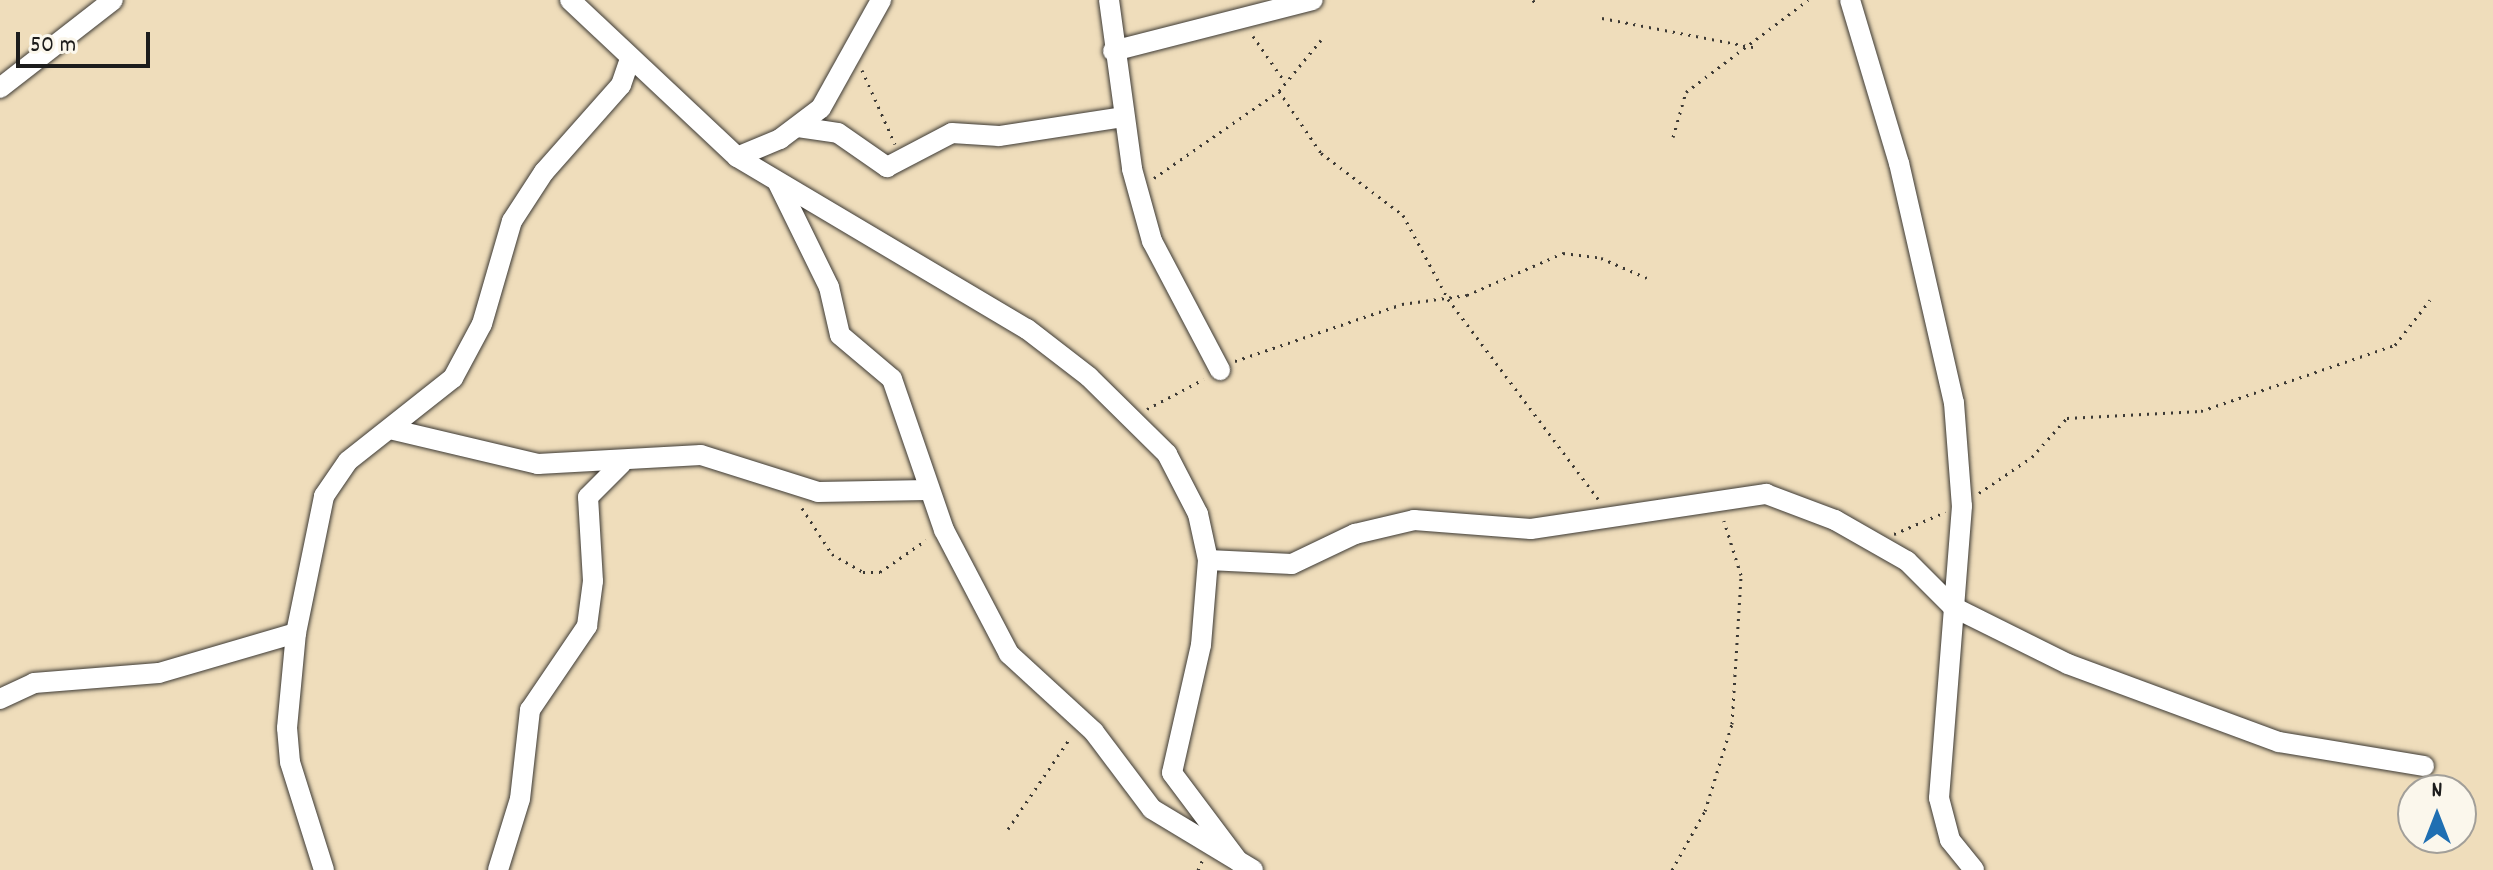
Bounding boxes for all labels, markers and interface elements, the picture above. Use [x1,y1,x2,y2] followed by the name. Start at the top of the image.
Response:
[20,16,154,66] scale bar
[30,29,76,63] text: 50 m
[2397,774,2477,854] north arrow
[2432,776,2442,807] text: N

